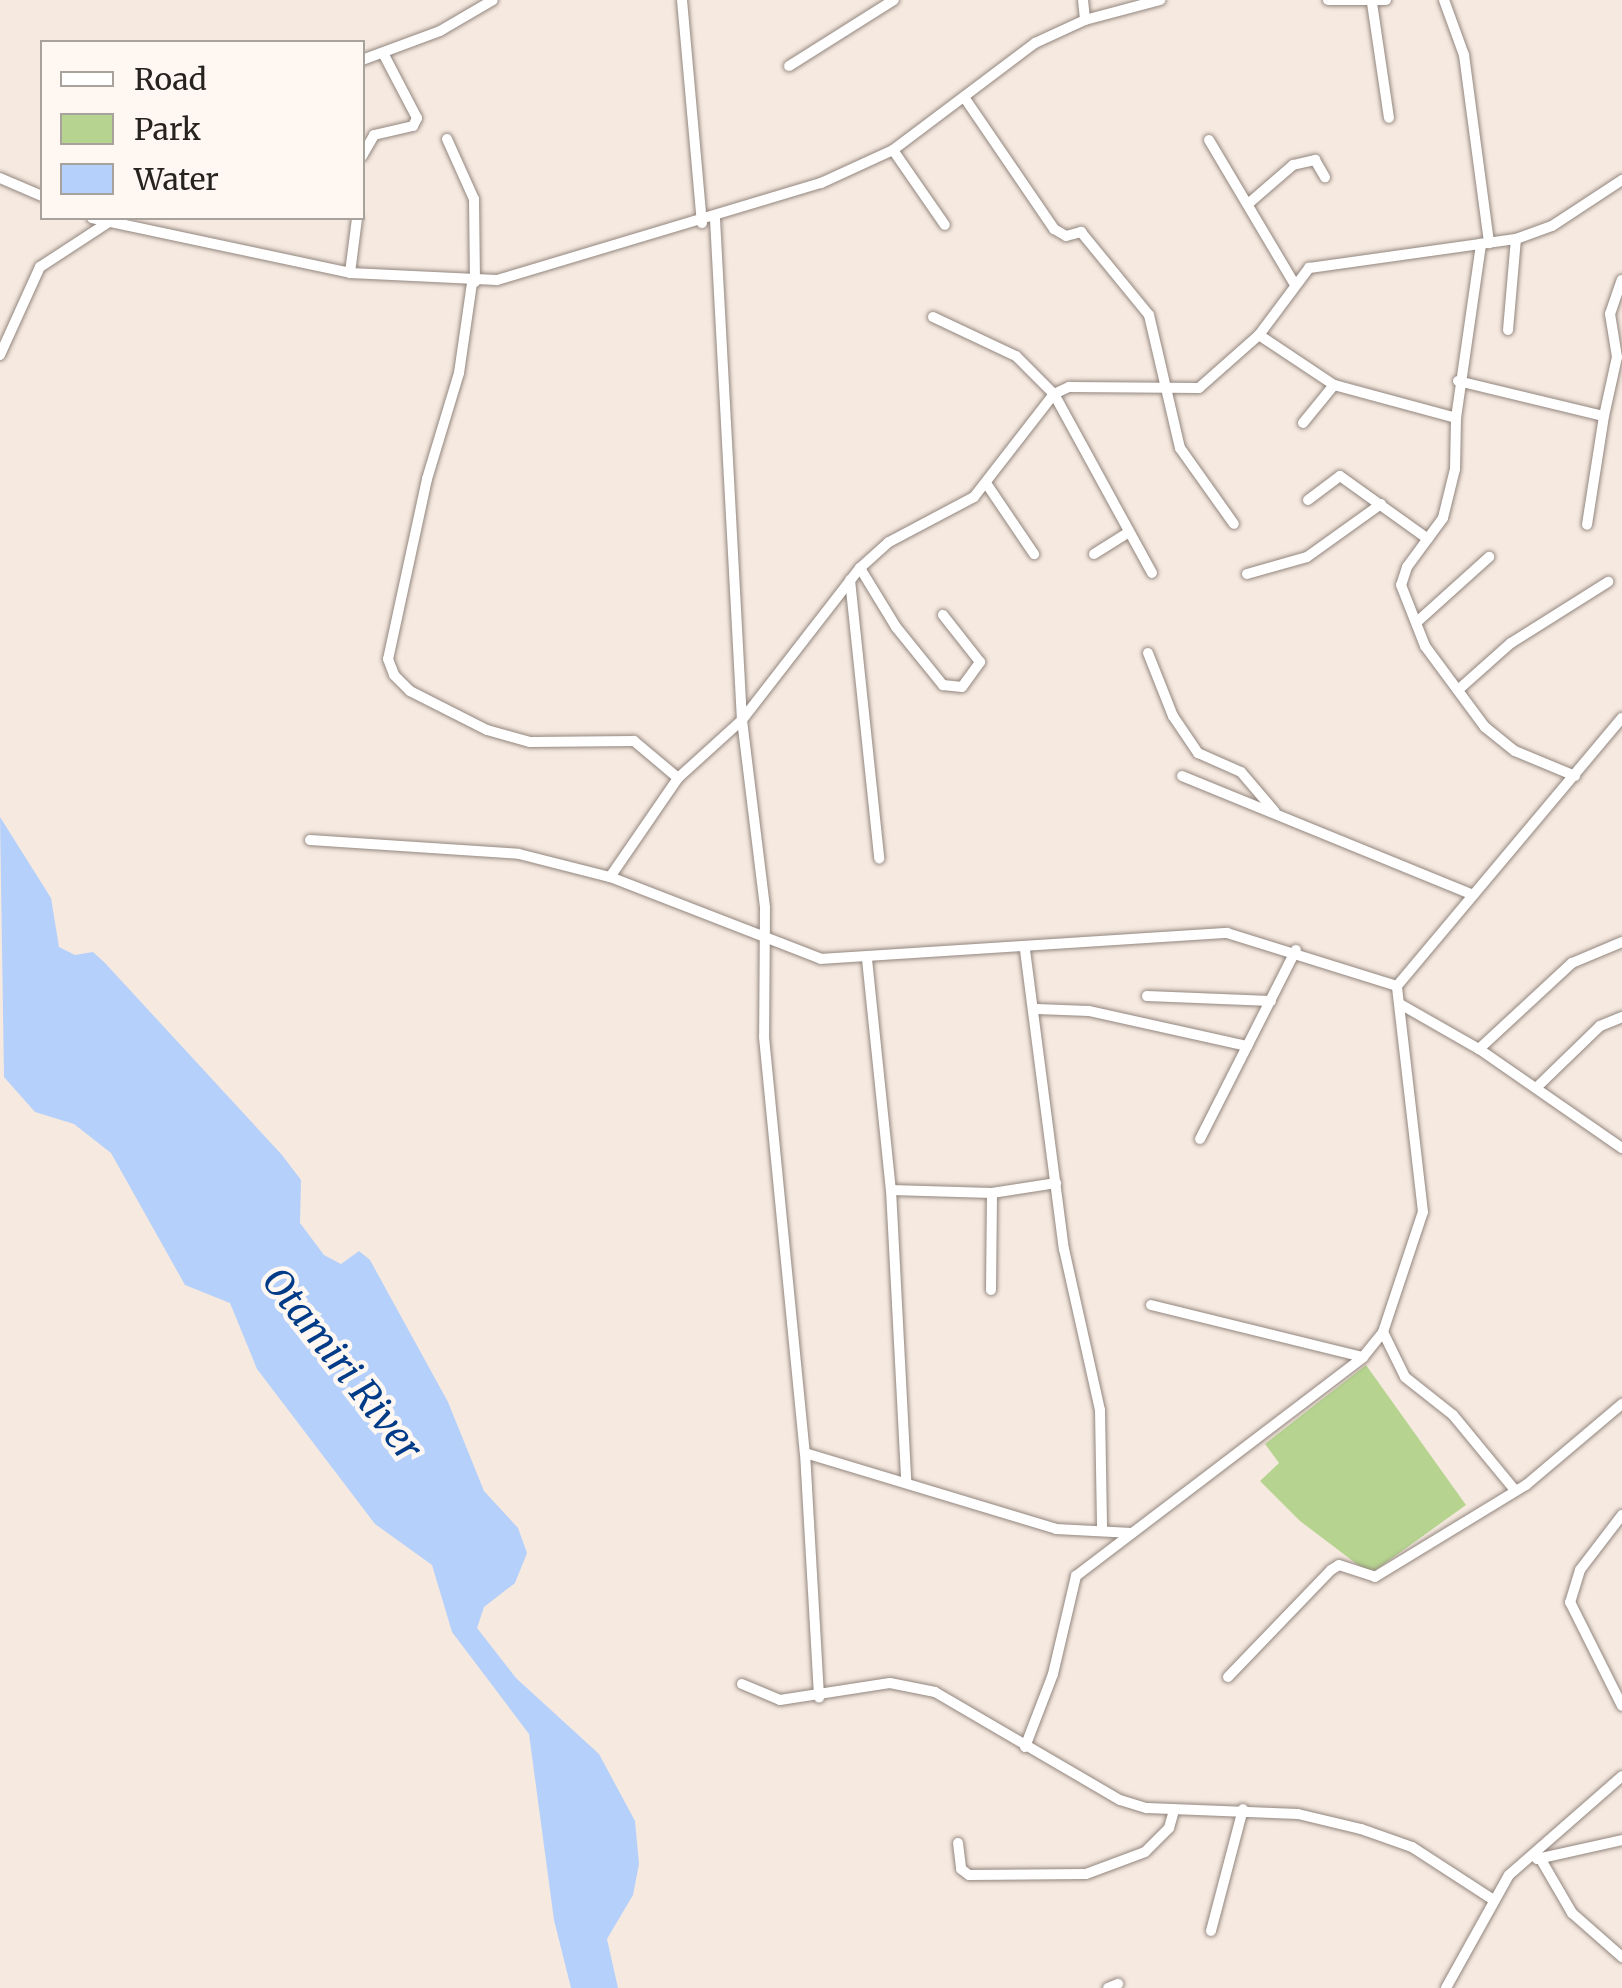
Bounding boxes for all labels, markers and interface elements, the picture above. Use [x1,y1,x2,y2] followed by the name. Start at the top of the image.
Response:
[40,40,365,220] legend
[134,60,207,98] text: Road
[134,110,201,148] text: Park
[134,160,219,198] text: Water
[253,1259,431,1469] water label: Otamiri River

